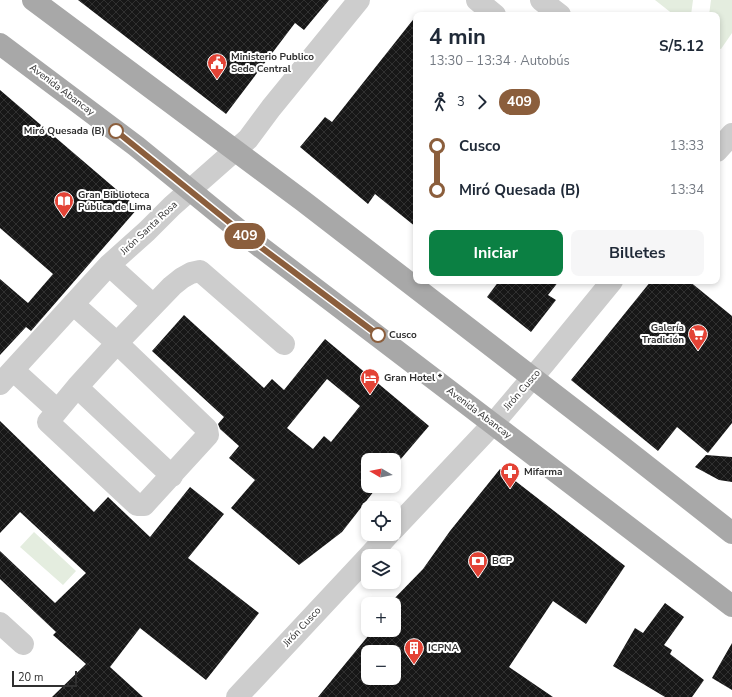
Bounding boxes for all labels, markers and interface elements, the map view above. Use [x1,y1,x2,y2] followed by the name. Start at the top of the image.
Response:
[429,22,486,52] text: 4 min
[659,36,704,56] text: S/5.12
[231,50,314,76] place label: Ministerio Publico Sede Central
[206,52,228,80] public building icon: Ministerio Publico Sede Central
[429,52,570,70] text: 13:30 – 13:34 · Autobús
[27,61,98,120] street label: Avenida Abancay
[429,91,451,113] icon: walk
[471,91,493,113] icon: forward
[507,92,532,111] text: 409
[457,93,465,111] text: 3
[108,123,124,139] marker: Miró Quesada (B)
[24,124,105,138] place label: Miró Quesada (B)
[459,136,501,156] text: Cusco
[670,137,704,155] text: 13:33
[459,180,581,200] text: Miró Quesada (B)
[670,181,704,199] text: 13:34
[78,188,151,214] place label: Gran Biblioteca Pública de Lima
[53,190,75,218] library icon: Gran Biblioteca Pública de Lima
[117,198,181,259] street label: Jirón Santa Rosa
[222,223,268,249] line badge: 409
[232,226,258,245] text: 409
[429,230,563,276] button: Iniciar
[571,230,704,276] button: Billetes
[642,321,684,347] place label: Galería Tradición
[687,323,709,351] supermarket icon: Galería Tradición
[370,327,386,343] marker: Cusco
[389,328,417,342] place label: Cusco
[500,366,544,414] street label: Jirón Cusco
[359,367,381,395] hotel icon: Gran Hotel *
[384,371,443,385] place label: Gran Hotel *
[444,384,515,443] street label: Avenida Abancay
[361,453,401,493] north arrow
[361,453,401,685] map controls
[499,461,521,489] pharmacy icon: Mifarma
[524,465,562,479] place label: Mifarma
[361,501,401,541] button: locate
[361,549,401,589] button: layers
[467,550,489,578] bank icon: BCP
[492,554,513,568] place label: BCP
[361,597,401,637] button: +
[279,604,324,651] street label: Jirón Cusco
[403,637,425,665] building icon: ICPNA
[428,641,460,655] place label: ICPNA
[361,645,401,685] button: −
[12,669,77,688] scale bar
[18,670,43,685] text: 20 m

